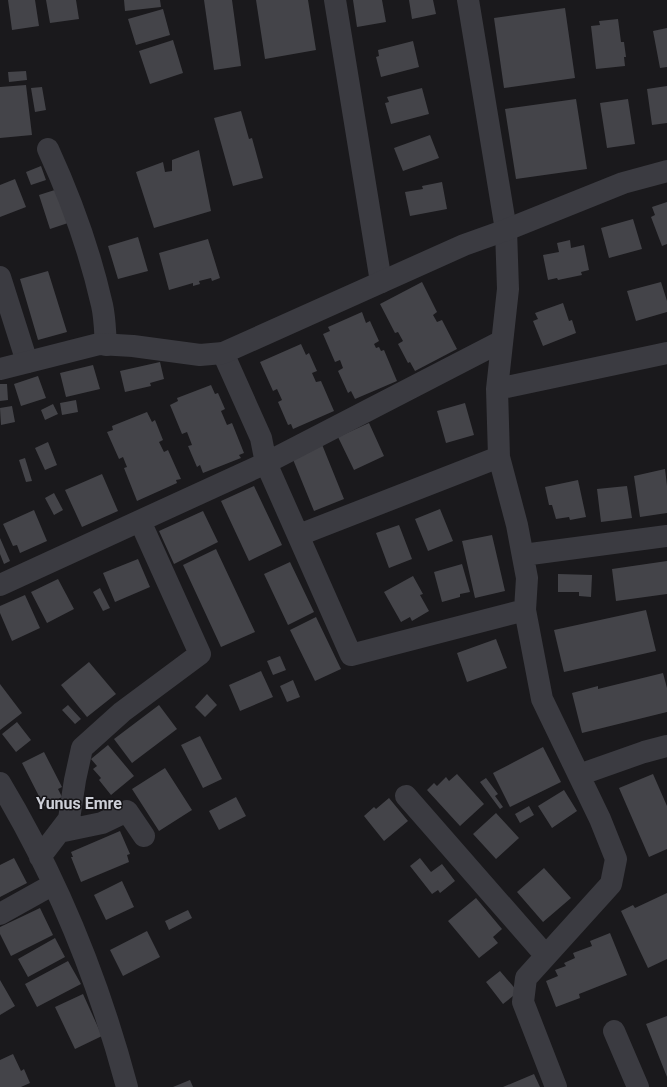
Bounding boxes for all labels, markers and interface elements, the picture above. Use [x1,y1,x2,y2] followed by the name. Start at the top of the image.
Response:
[36,794,122,813] district label: Yunus Emre

